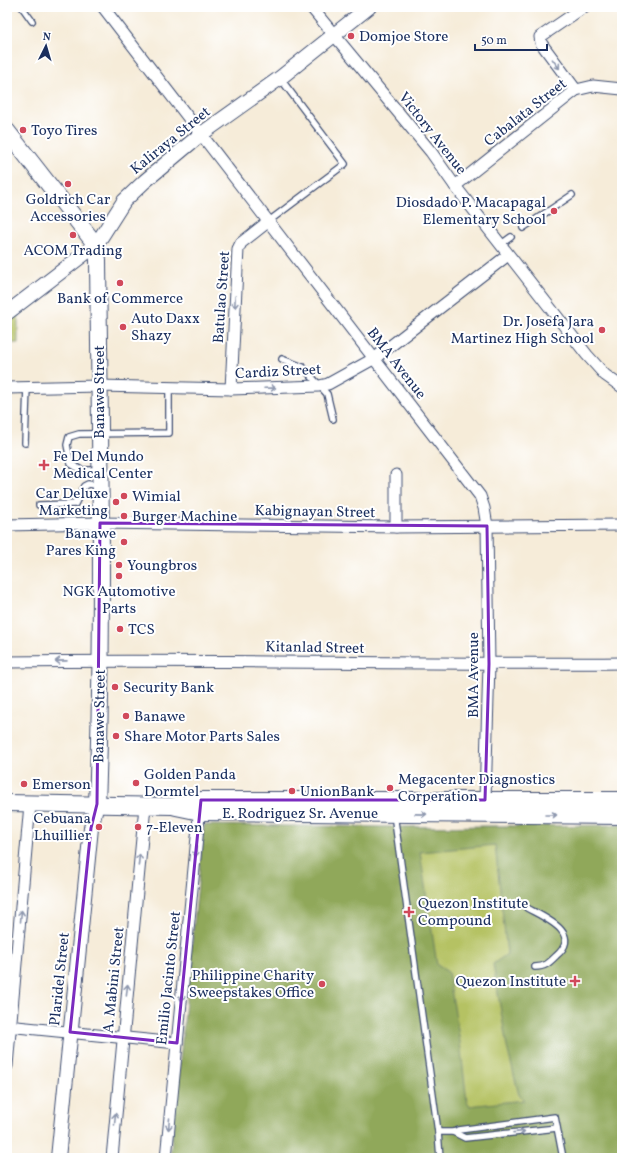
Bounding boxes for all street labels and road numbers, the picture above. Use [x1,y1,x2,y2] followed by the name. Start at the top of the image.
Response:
[480,74,572,152] street label: Cabalata Street
[393,88,471,180] street label: Victory Avenue
[126,102,216,180] street label: Kaliraya Street
[209,250,236,344] street label: Batulao Street
[361,324,431,404] street label: BMA Avenue
[90,345,111,439] street label: Banawe Street
[234,360,322,385] street label: Cardiz Street
[254,501,376,524] street label: Kabignayan Street
[464,632,485,718] street label: BMA Avenue
[265,637,365,660] street label: Kitanlad Street
[89,669,112,763] street label: Banawe Street
[222,804,378,825] street label: E. Rodriguez Sr. Avenue
[152,910,187,1046] street label: Emilio Jacinto Street
[98,926,131,1034] street label: A. Mabini Street
[45,931,76,1027] street label: Plaridel Street

